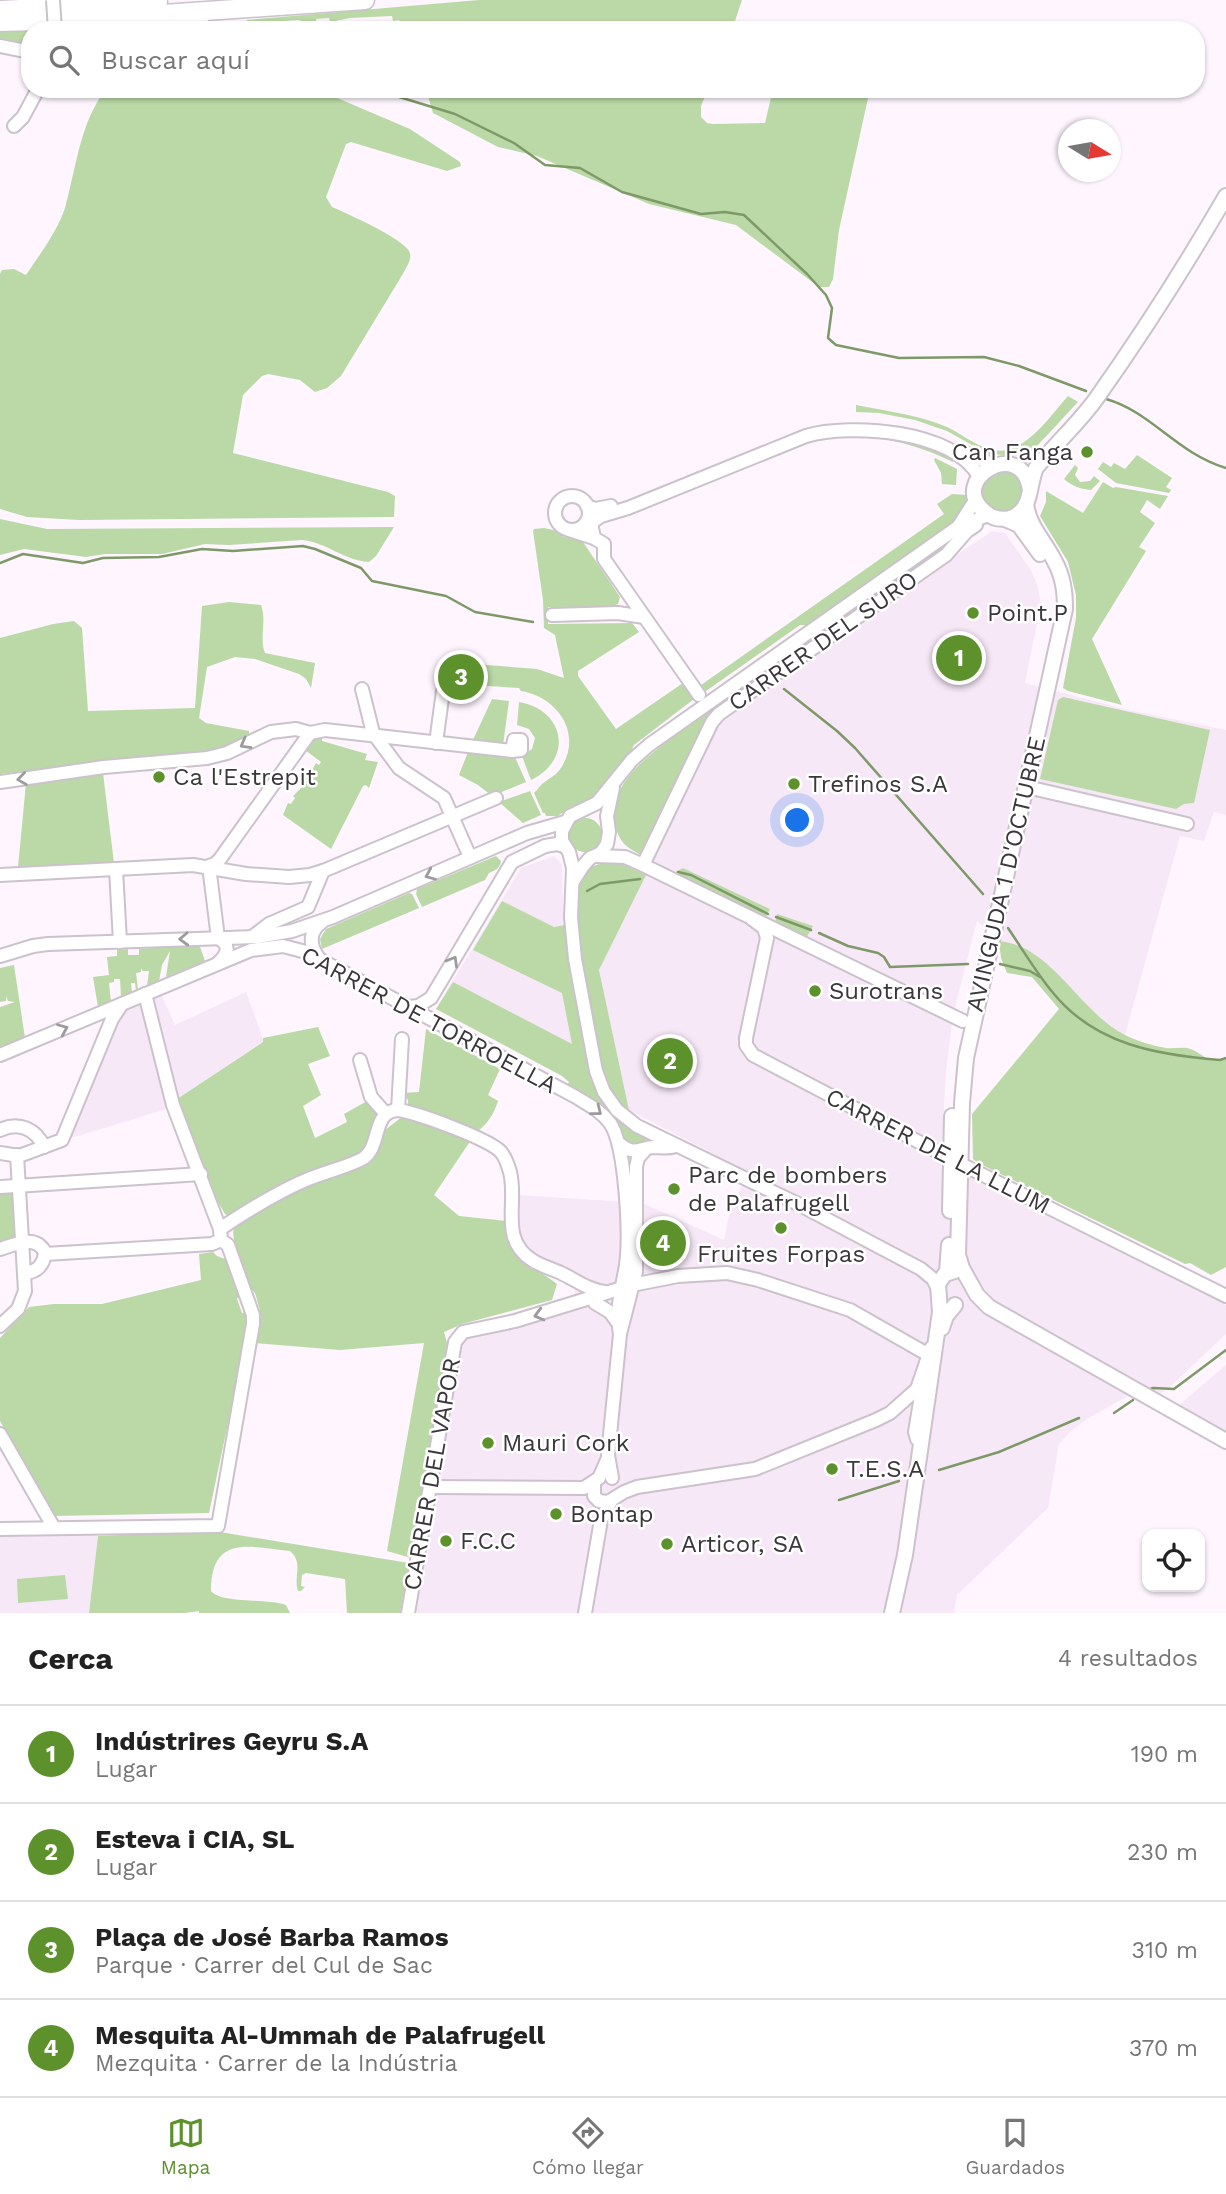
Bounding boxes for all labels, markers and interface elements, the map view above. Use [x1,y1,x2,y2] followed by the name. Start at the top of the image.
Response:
[21,21,1205,98] search box
[45,41,83,79] icon: search
[101,45,250,75] text: Buscar aquí
[1058,119,1121,182] north arrow
[952,438,1073,466] place label: Can Fanga
[1079,444,1095,460] marker: Can Fanga
[723,565,923,717] street label: CARRER DEL SURO
[987,599,1068,627] place label: Point.P
[965,605,981,621] marker: Point.P
[936,632,982,684] pin: 1
[438,651,484,703] pin: 3
[961,734,1051,1014] street label: AVINGUDA 1 D'OCTUBRE
[240,736,252,749] one-way arrow
[173,763,316,791] place label: Ca l'Estrepit
[151,769,167,785] marker: Ca l'Estrepit
[808,770,948,798] place label: Trefinos S.A
[16,771,28,786] one-way arrow
[786,776,802,792] marker: Trefinos S.A
[780,803,814,837] your location
[425,867,437,881] one-way arrow
[178,932,189,947] one-way arrow
[296,941,562,1099] street label: CARRER DE TORROELLA
[445,955,458,968] one-way arrow
[829,977,943,1005] place label: Surotrans
[807,983,823,999] marker: Surotrans
[56,1023,68,1037] one-way arrow
[647,1035,693,1087] pin: 2
[821,1082,1055,1220] street label: CARRER DE LA LLUM
[589,1103,601,1116] one-way arrow
[688,1161,888,1217] place label: Parc de bombers de Palafrugell
[666,1181,682,1197] marker: Parc de bombers de Palafrugell
[640,1217,686,1269] pin: 4
[773,1220,789,1236] marker: Fruites Forpas
[697,1240,865,1268] place label: Fruites Forpas
[533,1306,545,1321] one-way arrow
[398,1355,466,1593] street label: CARRER DEL VAPOR
[502,1429,630,1457] place label: Mauri Cork
[480,1435,496,1451] marker: Mauri Cork
[846,1455,924,1483] place label: T.E.S.A
[824,1461,840,1477] marker: T.E.S.A
[570,1500,653,1528] place label: Bontap
[548,1506,564,1522] marker: Bontap
[460,1527,516,1555] place label: F.C.C
[1142,1529,1205,1592] map controls
[1142,1529,1205,1592] button: locate
[681,1530,804,1558] place label: Articor, SA
[438,1533,454,1549] marker: F.C.C
[659,1536,675,1552] marker: Articor, SA
[28,1641,113,1676] text: Cerca
[1058,1645,1198,1672] text: 4 resultados
[95,1726,368,1756] text: Indústrires Geyru S.A
[46,1741,56,1768] text: 1
[1131,1741,1198,1768] text: 190 m
[95,1756,157,1783] text: Lugar
[95,1824,294,1854] text: Esteva i CIA, SL
[44,1839,58,1866] text: 2
[1127,1839,1198,1866] text: 230 m
[95,1854,157,1881] text: Lugar
[95,1922,449,1952] text: Plaça de José Barba Ramos
[44,1937,58,1964] text: 3
[1132,1937,1198,1964] text: 310 m
[95,1952,433,1979] text: Parque · Carrer del Cul de Sac
[95,2020,545,2050] text: Mesquita Al-Ummah de Palafrugell
[44,2035,58,2062] text: 4
[1129,2035,1198,2062] text: 370 m
[95,2050,457,2077] text: Mezquita · Carrer de la Indústria
[161,2114,210,2179] tab: Mapa
[532,2114,644,2179] tab: Cómo llegar
[965,2114,1065,2179] tab: Guardados

